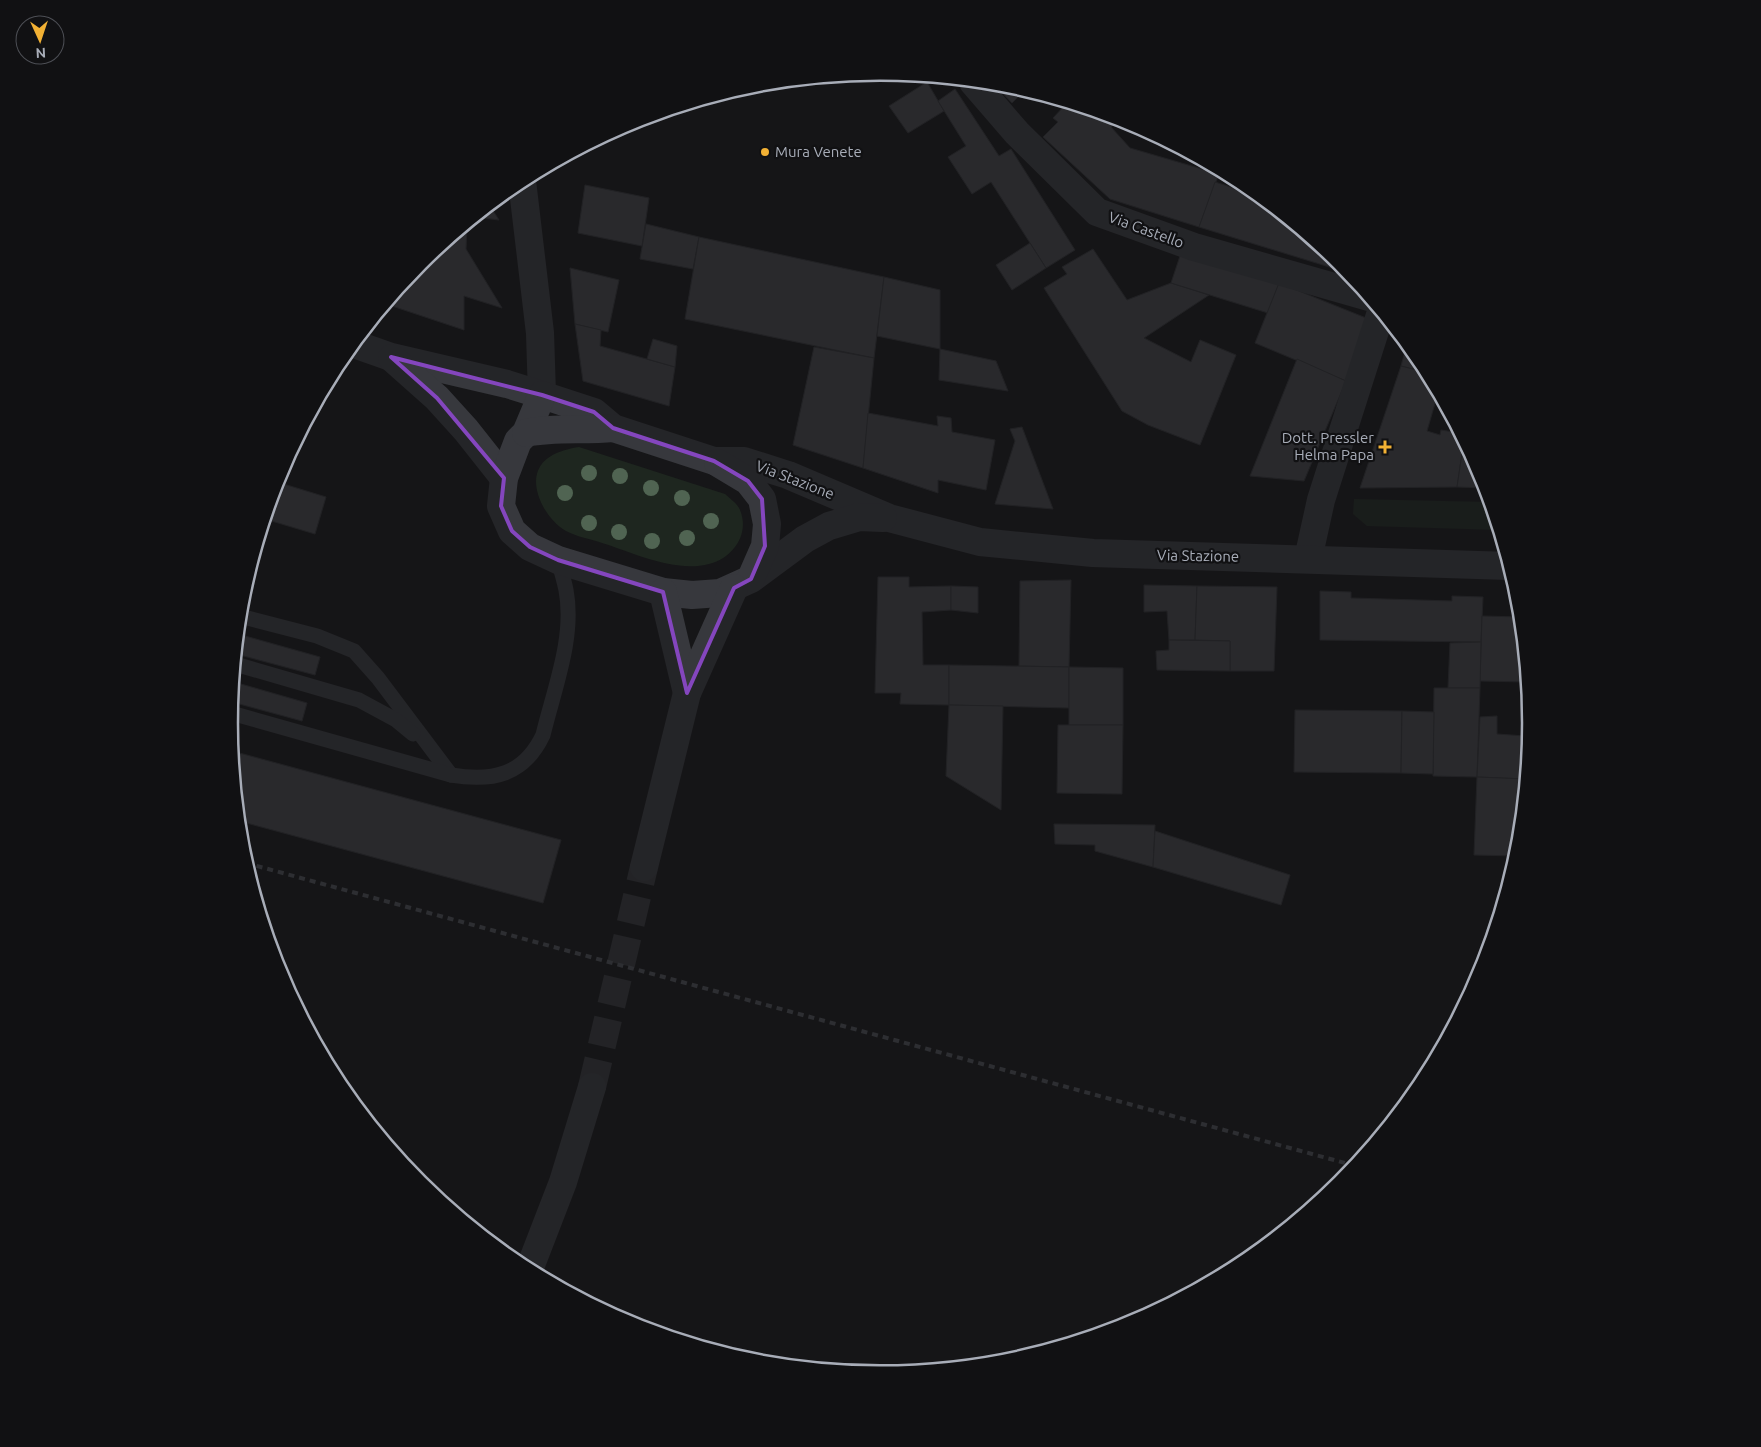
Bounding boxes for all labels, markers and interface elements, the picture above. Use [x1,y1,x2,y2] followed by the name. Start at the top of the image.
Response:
[15,15,65,65] north arrow
[35,45,46,61] text: N
[775,143,862,160] place label: Mura Venete
[759,146,771,158] marker: Mura Venete
[1106,208,1186,251] street label: Via Castello
[1282,429,1374,463] place label: Dott. Pressler Helma Papa
[1378,440,1392,454] marker: Dott. Pressler Helma Papa
[754,457,837,502] street label: Via Stazione
[1157,546,1239,565] street label: Via Stazione

